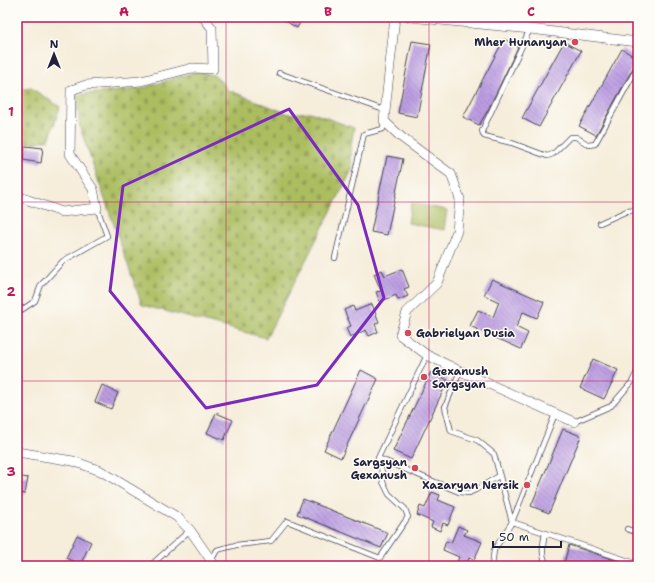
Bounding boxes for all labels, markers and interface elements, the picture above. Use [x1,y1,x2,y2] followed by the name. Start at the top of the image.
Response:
[119,3,129,20] text: A
[324,3,332,20] text: B
[527,3,535,20] text: C
[34,34,74,74] north arrow
[474,35,568,50] place label: Mher Hunanyan
[50,37,59,52] text: N
[570,37,580,47] marker: Mher Hunanyan
[8,103,14,120] text: 1
[6,283,16,300] text: 2
[416,326,515,341] place label: Gabrielyan Dusia
[403,328,413,338] marker: Gabrielyan Dusia
[432,364,489,392] place label: Gexanush Sargsyan
[419,372,429,382] marker: Gexanush Sargsyan
[351,455,408,483] place label: Sargsyan Gexanush
[6,463,16,480] text: 3
[410,463,420,473] marker: Sargsyan Gexanush
[422,478,519,493] place label: Xazaryan Nersik
[522,480,532,490] marker: Xazaryan Nersik
[493,523,561,549] scale bar
[499,529,529,545] text: 50 m

